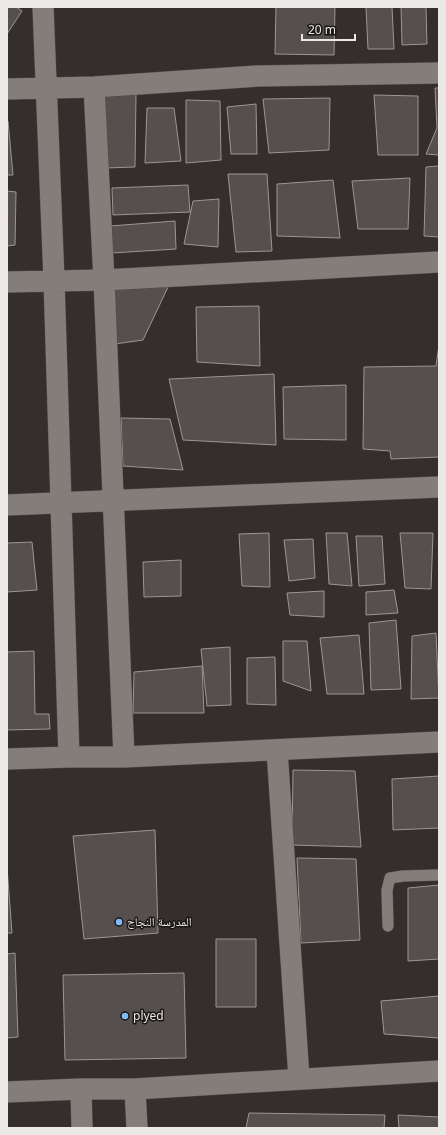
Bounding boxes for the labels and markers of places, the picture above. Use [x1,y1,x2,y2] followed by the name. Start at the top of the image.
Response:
[127,913,192,930] place label: المدرسة النجاح
[114,917,124,927] marker: المدرسة النجاح
[133,1007,164,1024] place label: plyed
[120,1011,130,1021] marker: plyed

